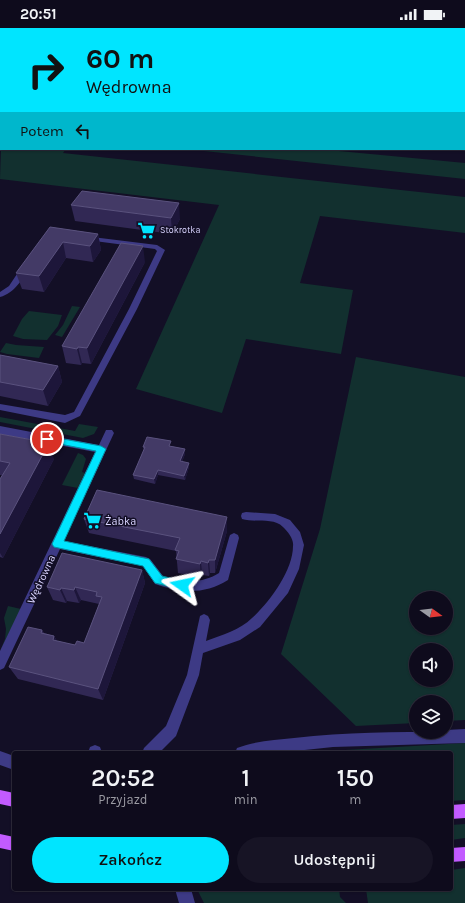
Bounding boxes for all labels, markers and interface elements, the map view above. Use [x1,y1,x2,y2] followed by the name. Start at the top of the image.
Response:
[20,5,57,23] text: 20:51
[86,42,154,75] text: 60 m
[20,44,72,96] icon: right
[86,76,172,98] text: Wędrowna
[72,120,94,142] icon: left
[20,122,64,140] text: Potem
[137,220,157,240] supermarket icon: Stokrotka
[160,225,200,235] place label: Stokrotka
[30,422,64,456] pin
[36,428,58,450] icon: arrive
[82,511,102,531] supermarket icon: Żabka
[105,514,136,528] place label: Żabka
[25,553,58,606] street label: Wędrowna
[161,564,203,606] position arrow
[409,591,453,635] north arrow
[409,591,453,739] map controls
[409,643,453,687] button: sound
[409,695,453,739] button: layers
[91,764,155,792] text: 20:52
[242,764,250,792] text: 1
[337,764,374,792] text: 150
[98,792,148,807] text: Przyjazd
[234,792,258,807] text: min
[349,792,361,807] text: m
[32,837,229,883] button: Zakończ
[237,837,433,883] button: Udostępnij

